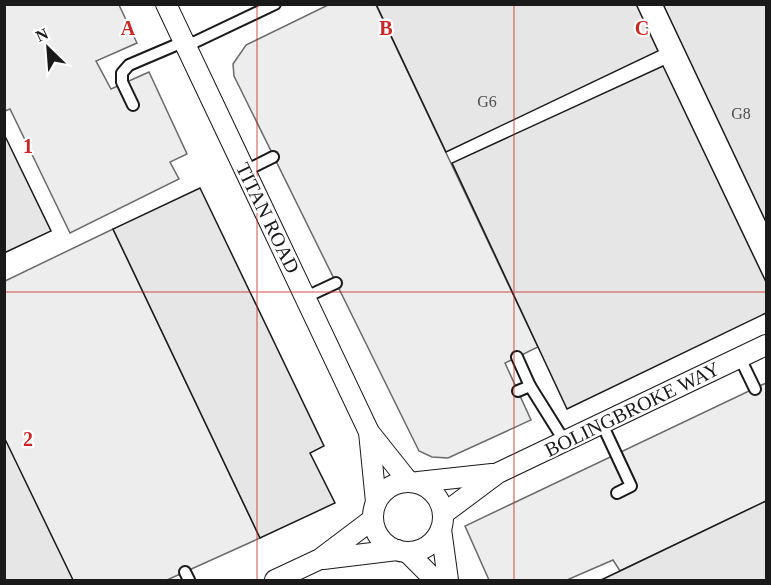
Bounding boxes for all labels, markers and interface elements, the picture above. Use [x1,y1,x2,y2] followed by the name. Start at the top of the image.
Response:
[121,17,136,39] text: A
[379,17,393,39] text: B
[635,17,649,39] text: C
[18,18,78,78] north arrow
[33,25,51,45] text: N
[477,93,497,110] house number: G6
[731,105,751,122] house number: G8
[23,135,33,157] text: 1
[232,159,304,277] street label: TITAN ROAD
[541,357,723,461] street label: BOLINGBROKE WAY
[23,428,33,450] text: 2

